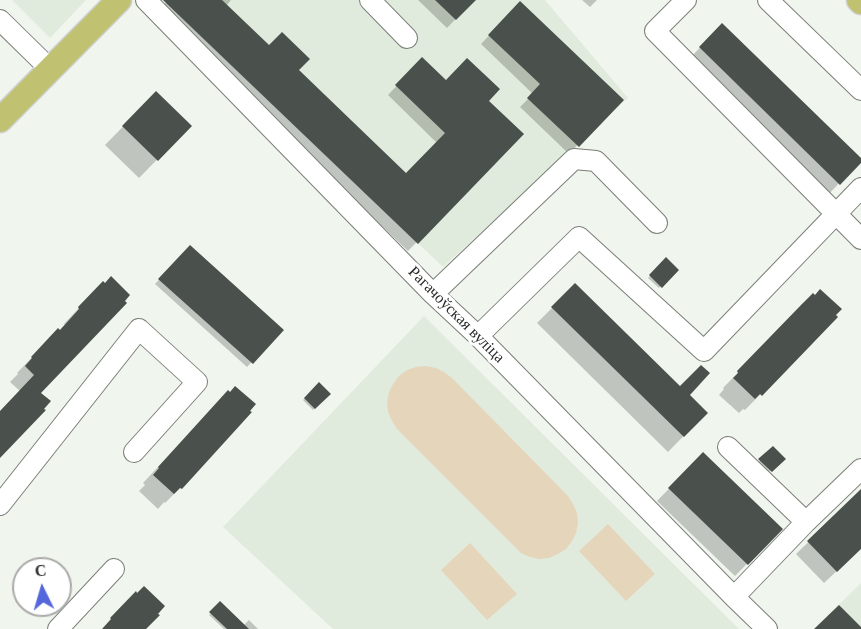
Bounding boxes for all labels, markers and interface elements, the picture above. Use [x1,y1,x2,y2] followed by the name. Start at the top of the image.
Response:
[404,263,508,367] street label: Рагачоўская вуліца
[12,557,72,617] north arrow
[34,562,47,580] text: С

